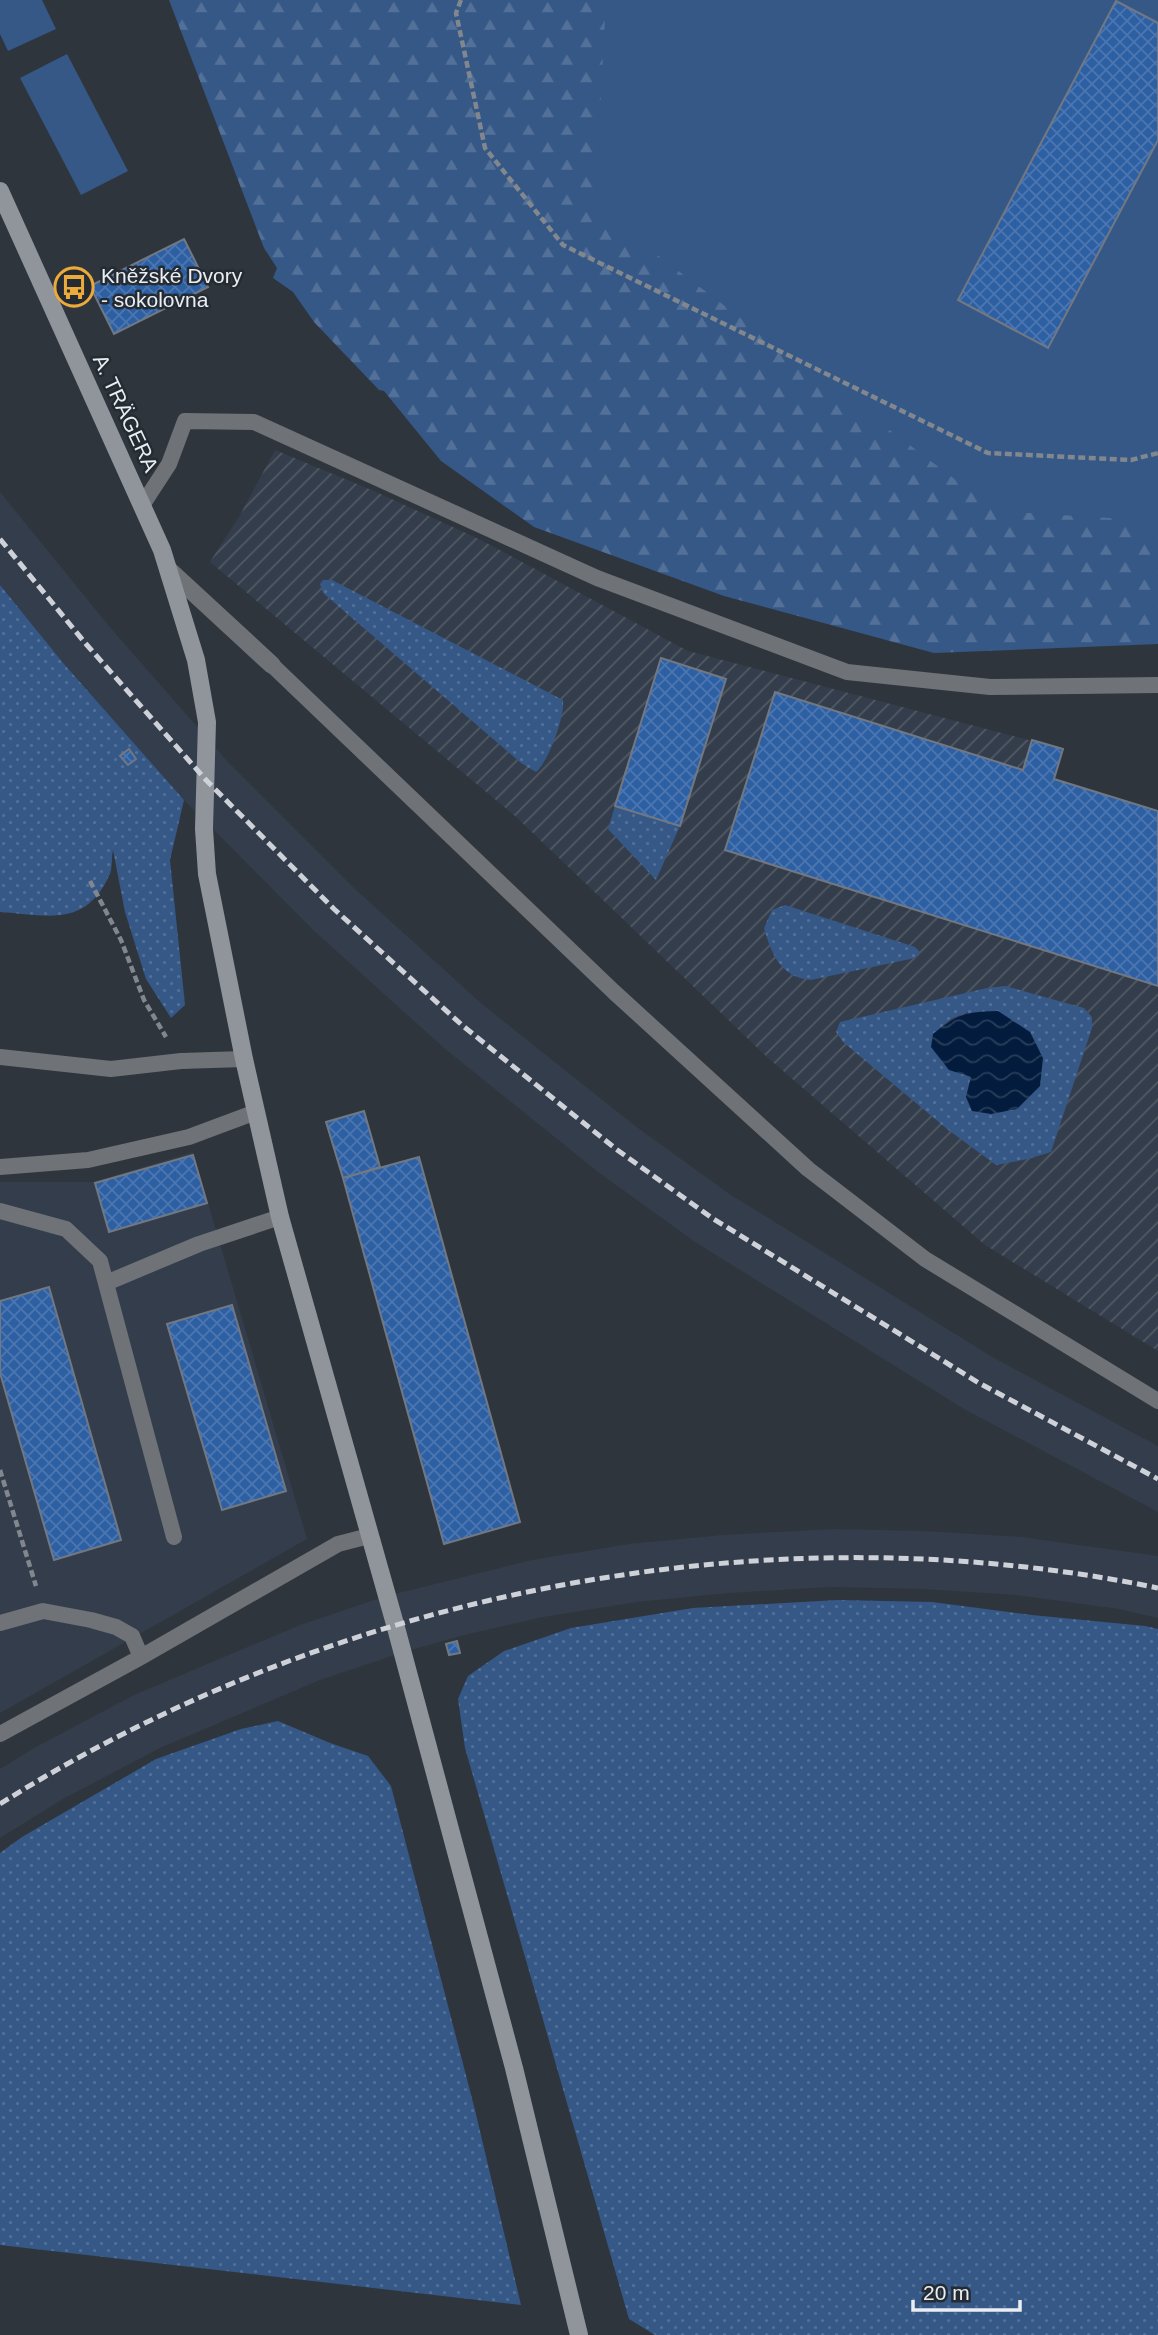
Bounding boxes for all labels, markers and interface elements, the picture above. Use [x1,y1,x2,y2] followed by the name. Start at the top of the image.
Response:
[101,264,243,311] place label: Kněžské Dvory - sokolovna
[53,266,95,308] bus stop icon: Kněžské Dvory - sokolovna
[89,351,163,475] street label: A. TRÄGERA
[913,2268,1020,2312] scale bar
[923,2281,970,2304] text: 20 m

